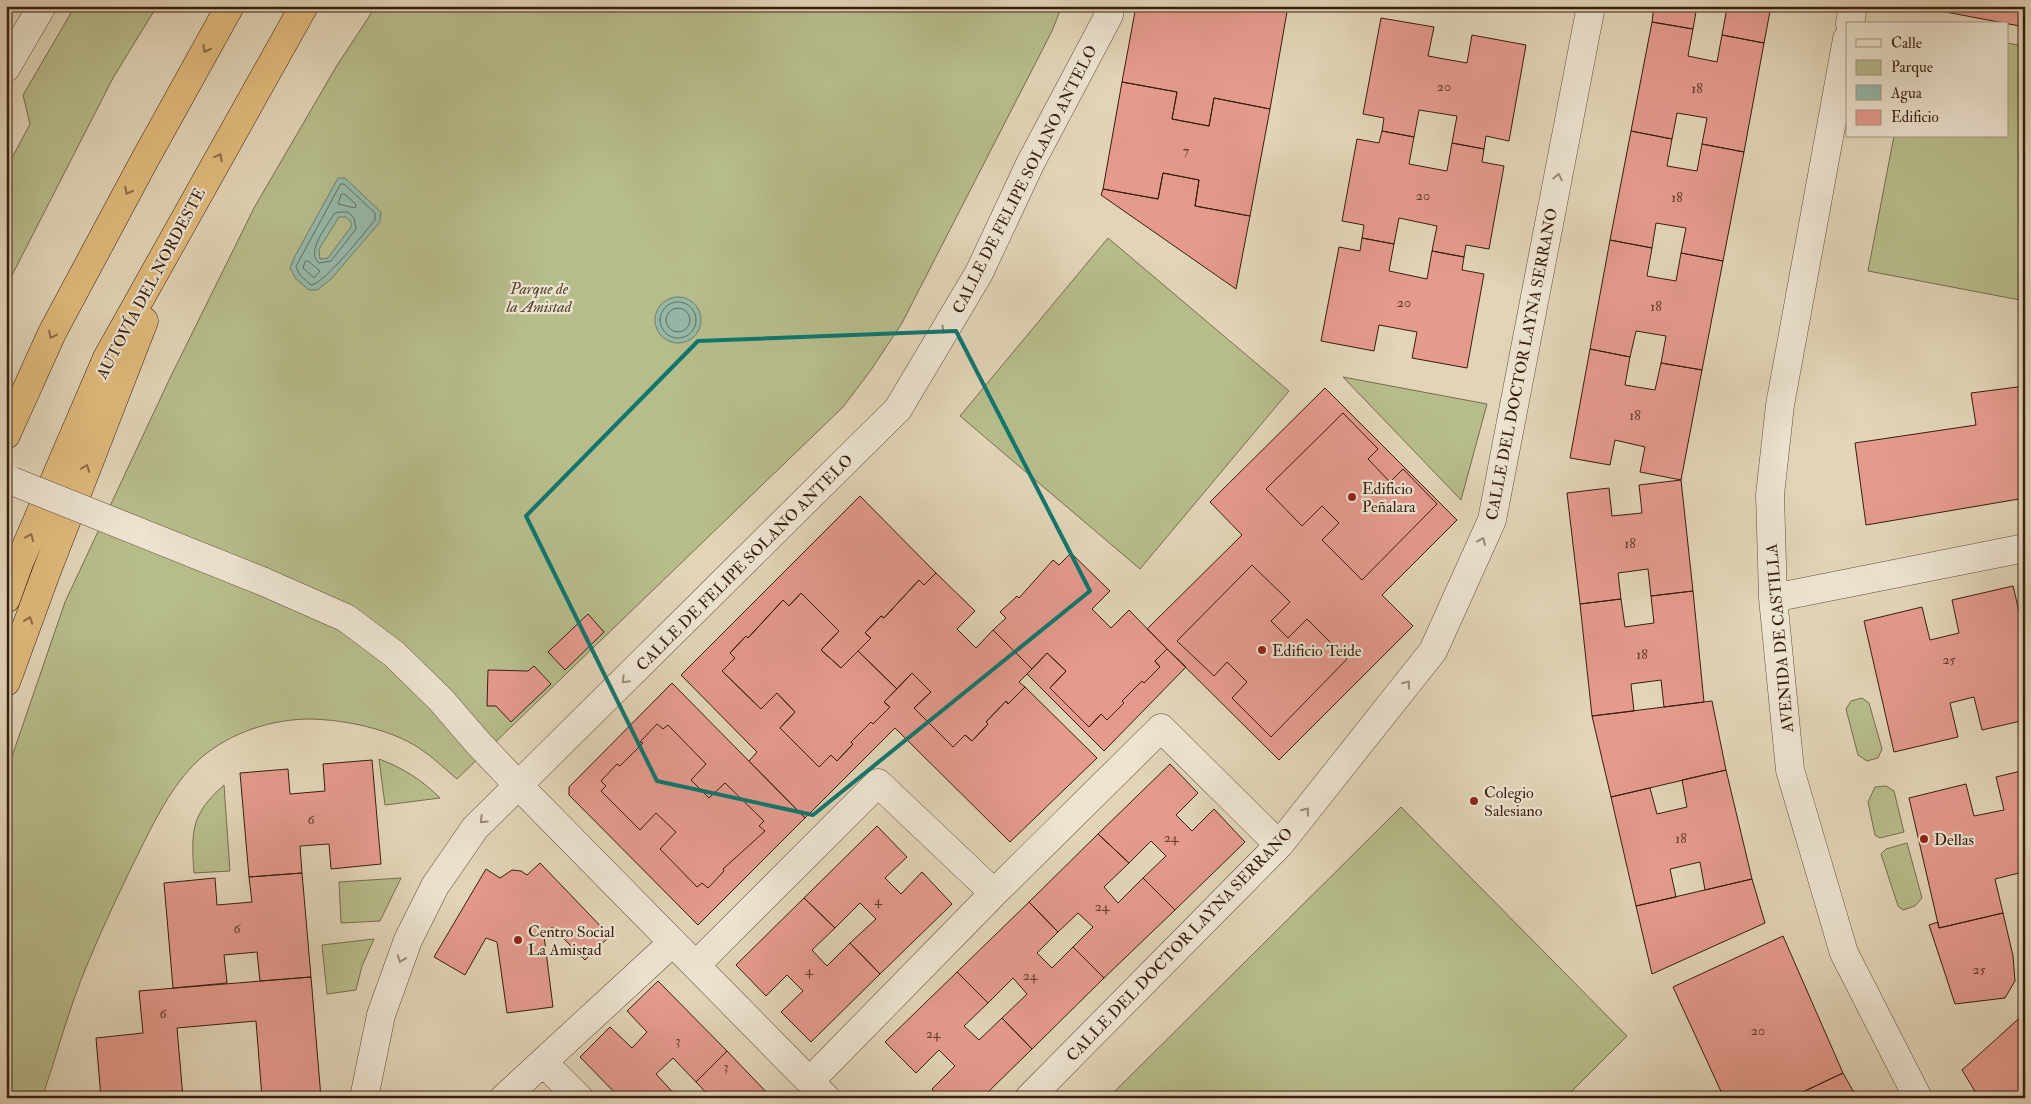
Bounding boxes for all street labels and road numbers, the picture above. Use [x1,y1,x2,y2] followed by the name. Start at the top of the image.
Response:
[948,42,1102,317] street label: CALLE DE FELIPE SOLANO ANTELO
[92,185,210,383] street label: AUTOVÍA DEL NORDESTE
[1482,206,1562,522] street label: CALLE DEL DOCTOR LAYNA SERRANO
[632,450,857,675] street label: CALLE DE FELIPE SOLANO ANTELO
[1762,543,1798,734] street label: AVENIDA DE CASTILLA
[1062,824,1297,1066] street label: CALLE DEL DOCTOR LAYNA SERRANO

